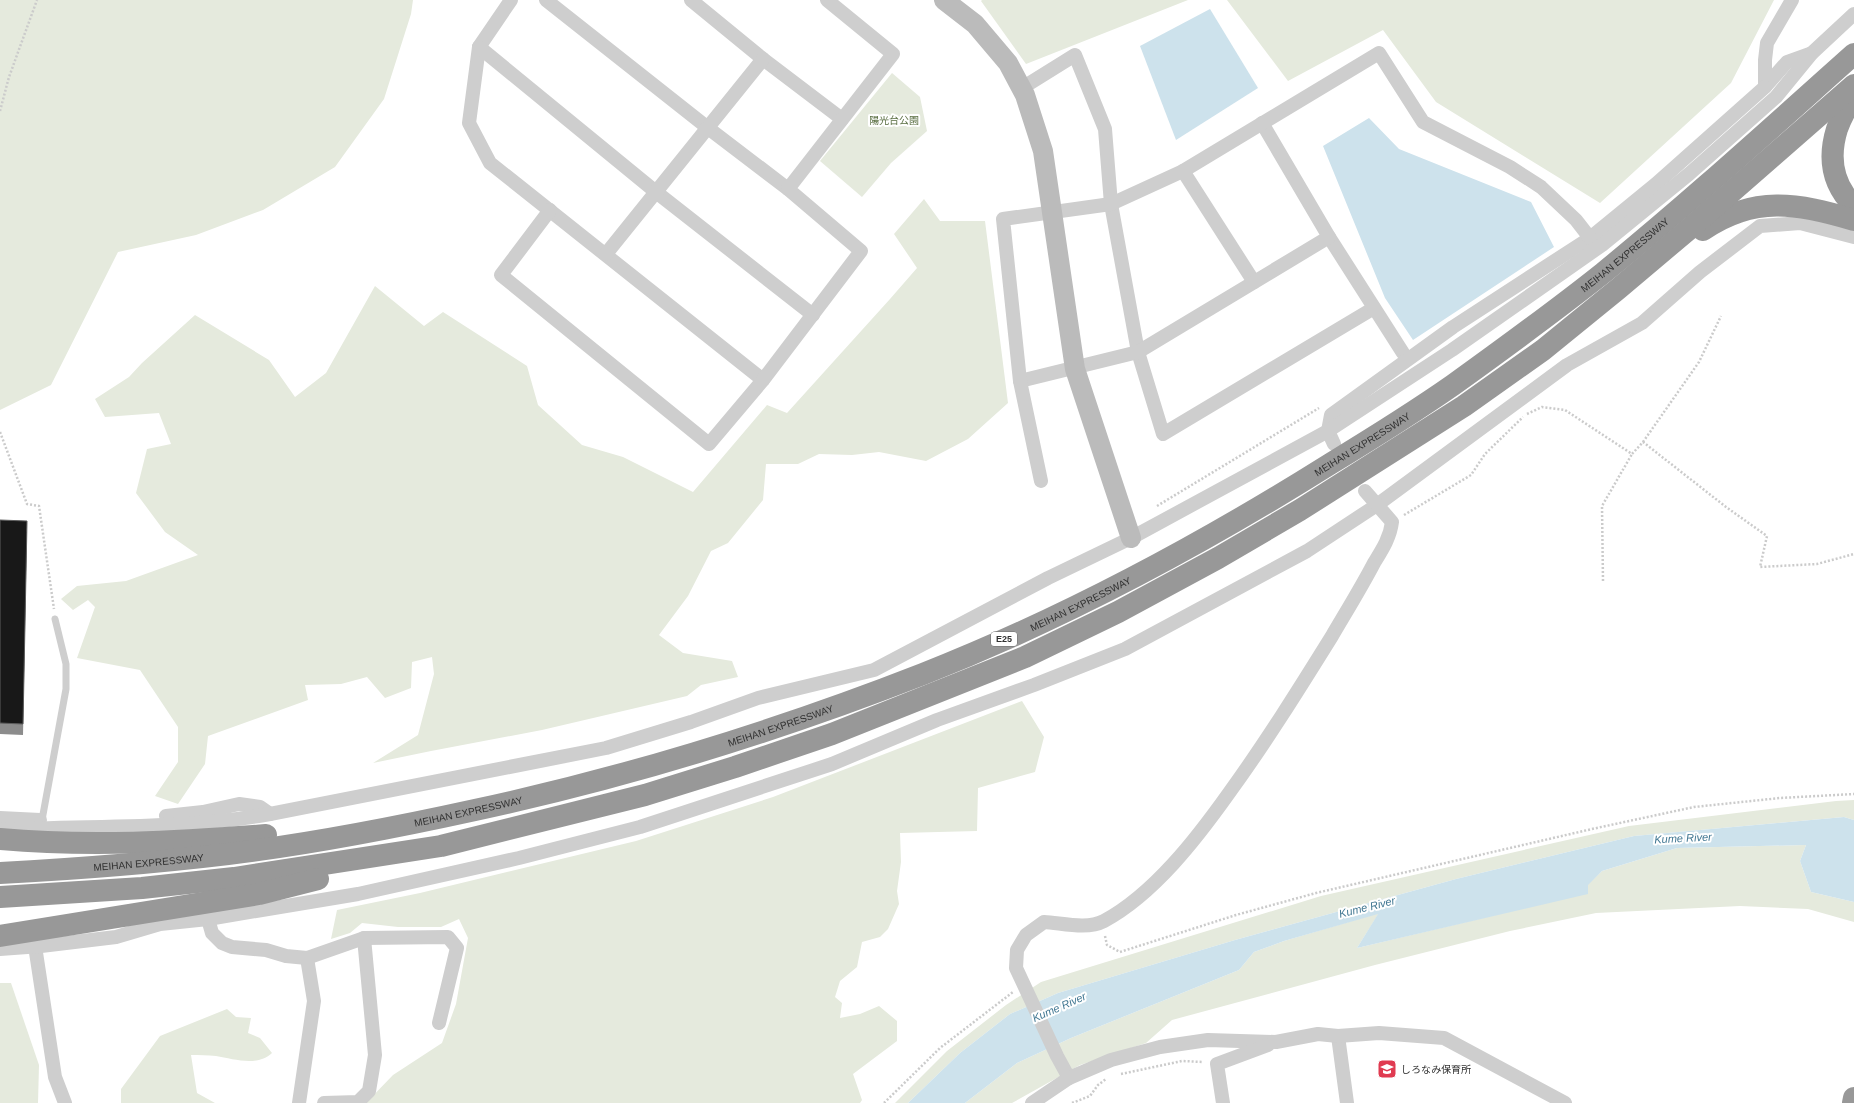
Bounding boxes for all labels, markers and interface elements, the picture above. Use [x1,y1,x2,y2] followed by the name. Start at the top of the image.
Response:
[869,115,919,126] park label: 陽光台公園
[1579,215,1671,294] street label: MEIHAN EXPRESSWAY
[1313,410,1413,478] street label: MEIHAN EXPRESSWAY
[1029,574,1133,633] street label: MEIHAN EXPRESSWAY
[991,632,1017,646] road number: E25
[726,703,835,749] street label: MEIHAN EXPRESSWAY
[413,794,524,829] street label: MEIHAN EXPRESSWAY
[1654,830,1713,845] water label: Kume River
[93,852,205,873] street label: MEIHAN EXPRESSWAY
[1338,894,1398,920] water label: Kume River
[1030,989,1089,1024] water label: Kume River
[1376,1058,1398,1080] school or university icon: しろなみ保育所
[1401,1064,1471,1075] place label: しろなみ保育所

